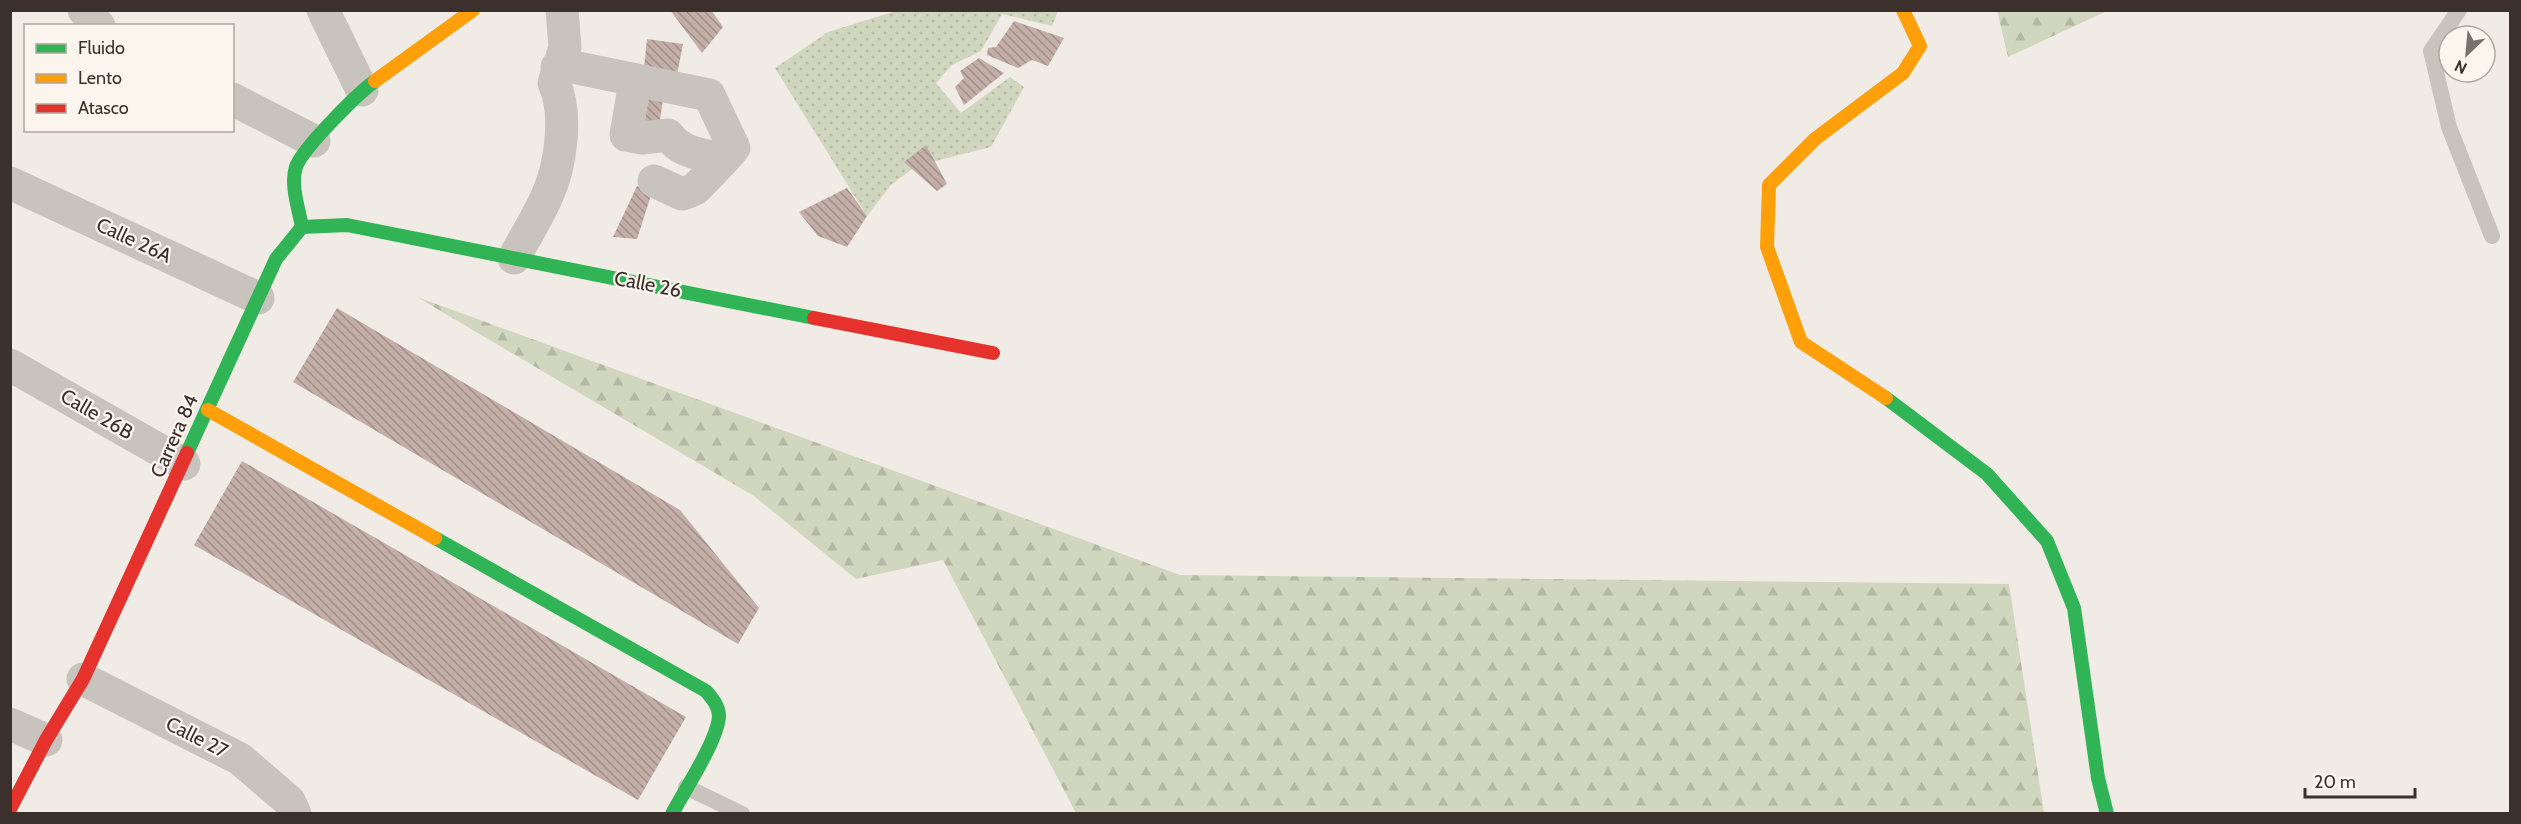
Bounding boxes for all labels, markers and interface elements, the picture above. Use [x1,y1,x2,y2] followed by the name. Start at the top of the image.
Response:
[24,24,234,132] legend
[2437,24,2497,84] north arrow
[78,37,125,59] text: Fluido
[2451,56,2470,78] text: N
[78,67,122,89] text: Lento
[78,97,129,119] text: Atasco
[93,212,176,268] street label: Calle 26A
[612,266,684,302] street label: Calle 26
[56,384,138,444] street label: Calle 26B
[145,390,203,481] street label: Carrera 84
[162,711,232,763] street label: Calle 27
[2305,761,2414,799] scale bar
[2314,771,2356,793] text: 20 m

